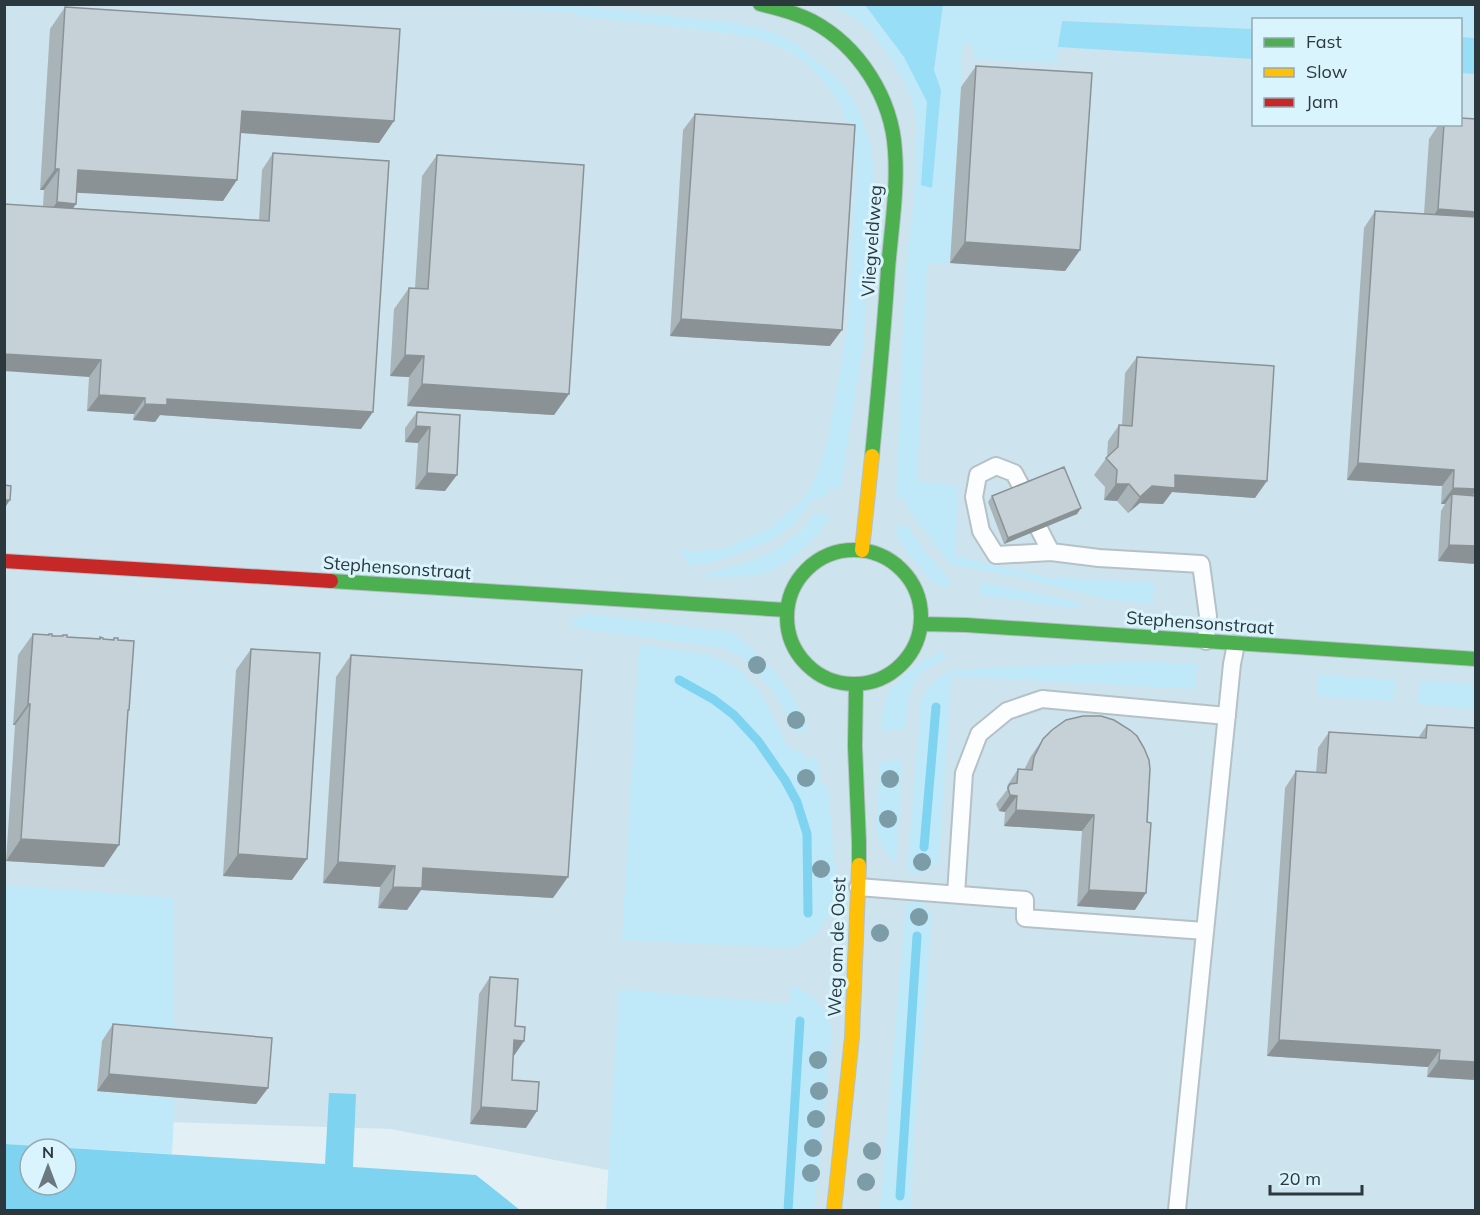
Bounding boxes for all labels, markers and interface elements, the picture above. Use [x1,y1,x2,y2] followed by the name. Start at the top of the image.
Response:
[1252,18,1462,126] legend
[1306,30,1342,53] text: Fast
[1306,60,1348,83] text: Slow
[1306,90,1339,113] text: Jam
[856,184,887,298] street label: Vliegveldweg
[322,551,472,584] street label: Stephensonstraat
[1125,606,1275,639] street label: Stephensonstraat
[823,877,850,1017] street label: Weg om de Oost
[18,1137,78,1197] north arrow
[42,1142,54,1162] text: N
[1270,1158,1362,1196] scale bar
[1279,1167,1321,1190] text: 20 m

